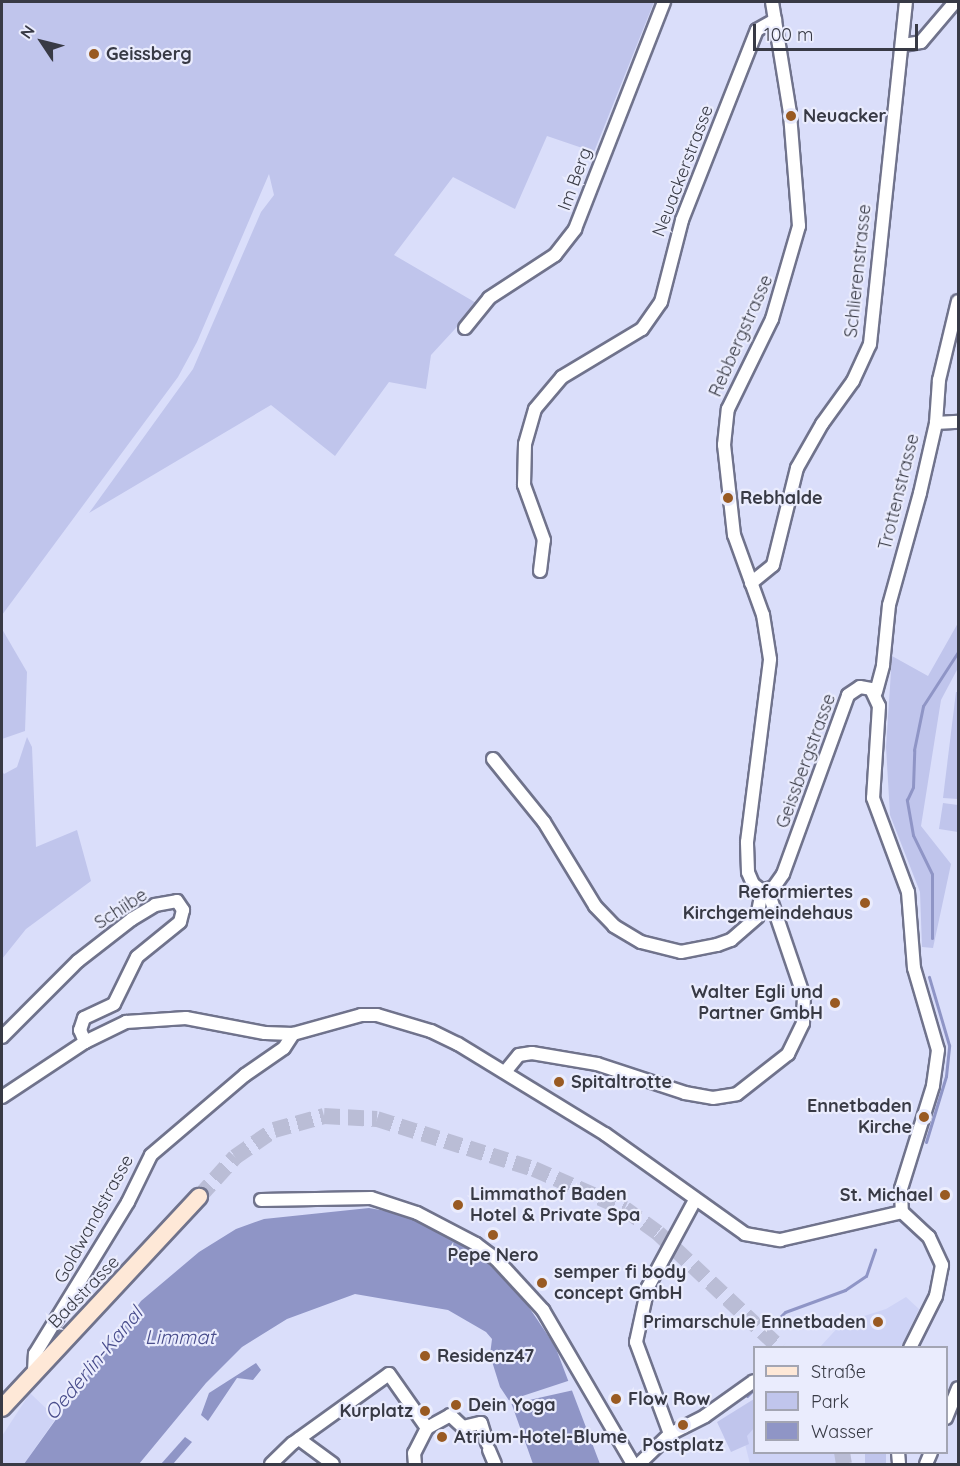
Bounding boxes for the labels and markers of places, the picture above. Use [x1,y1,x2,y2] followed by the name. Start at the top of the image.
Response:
[106,43,192,65] place label: Geissberg
[87,47,101,61] marker: Geissberg
[803,105,886,127] place label: Neuacker
[784,109,798,123] marker: Neuacker
[740,487,823,509] place label: Rebhalde
[721,491,735,505] marker: Rebhalde
[683,882,853,924] place label: Reformiertes Kirchgemeindehaus
[858,896,872,910] marker: Reformiertes Kirchgemeindehaus
[691,982,823,1024] place label: Walter Egli und Partner GmbH
[828,996,842,1010] marker: Walter Egli und Partner GmbH
[571,1071,672,1093] place label: Spitaltrotte
[552,1075,566,1089] marker: Spitaltrotte
[807,1096,912,1138] place label: Ennetbaden Kirche
[917,1110,931,1124] marker: Ennetbaden Kirche
[470,1184,640,1226] place label: Limmathof Baden Hotel & Private Spa
[840,1184,933,1206] place label: St. Michael
[938,1188,952,1202] marker: St. Michael
[451,1198,465,1212] marker: Limmathof Baden Hotel & Private Spa
[486,1228,500,1242] marker: Pepe Nero
[448,1244,538,1266] place label: Pepe Nero
[554,1262,686,1304] place label: semper fi body concept GmbH
[535,1276,549,1290] marker: semper fi body concept GmbH
[643,1311,866,1333] place label: Primarschule Ennetbaden
[871,1315,885,1329] marker: Primarschule Ennetbaden
[437,1345,534,1367] place label: Residenz47
[418,1349,432,1363] marker: Residenz47
[628,1388,710,1410] place label: Flow Row
[609,1392,623,1406] marker: Flow Row
[468,1394,556,1416] place label: Dein Yoga
[449,1398,463,1412] marker: Dein Yoga
[340,1400,413,1422] place label: Kurplatz
[418,1404,432,1418] marker: Kurplatz
[676,1418,690,1432] marker: Postplatz
[454,1426,627,1448] place label: Atrium-Hotel-Blume
[435,1430,449,1444] marker: Atrium-Hotel-Blume
[642,1434,724,1456] place label: Postplatz

